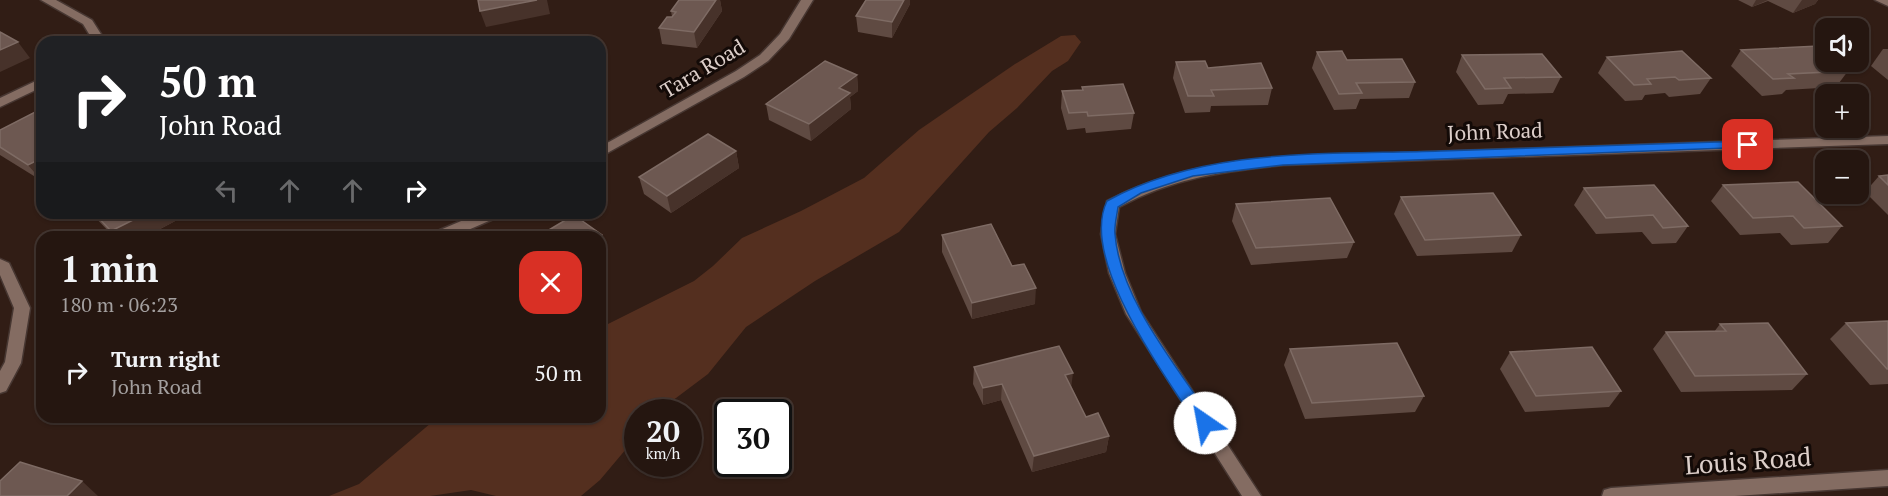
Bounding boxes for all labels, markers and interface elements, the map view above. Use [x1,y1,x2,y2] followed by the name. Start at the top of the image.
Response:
[1815,18,1869,204] map controls
[1815,18,1869,72] button: sound
[655,32,750,104] street label: Tara Road
[159,53,257,109] text: 50 m
[60,60,138,138] icon: right
[1815,84,1869,138] button: +
[159,107,282,143] text: John Road
[1447,115,1544,147] street label: John Road
[1722,119,1773,170] pin
[1731,128,1764,161] icon: arrive
[1815,150,1869,204] button: −
[210,174,243,207] icon: left
[273,174,306,207] icon: ahead
[336,174,369,207] icon: ahead
[399,174,432,207] icon: right
[60,245,158,292] text: 1 min
[519,251,582,314] button: close
[60,291,178,318] text: 180 m · 06:23
[111,344,220,373] text: Turn right
[60,356,93,389] icon: right
[534,358,582,387] text: 50 m
[111,373,202,400] text: John Road
[1173,391,1237,455] position arrow
[714,399,792,477] speed limit sign: 30
[646,411,680,451] text: 20
[1683,439,1812,481] street label: Louis Road
[646,443,680,463] text: km/h

